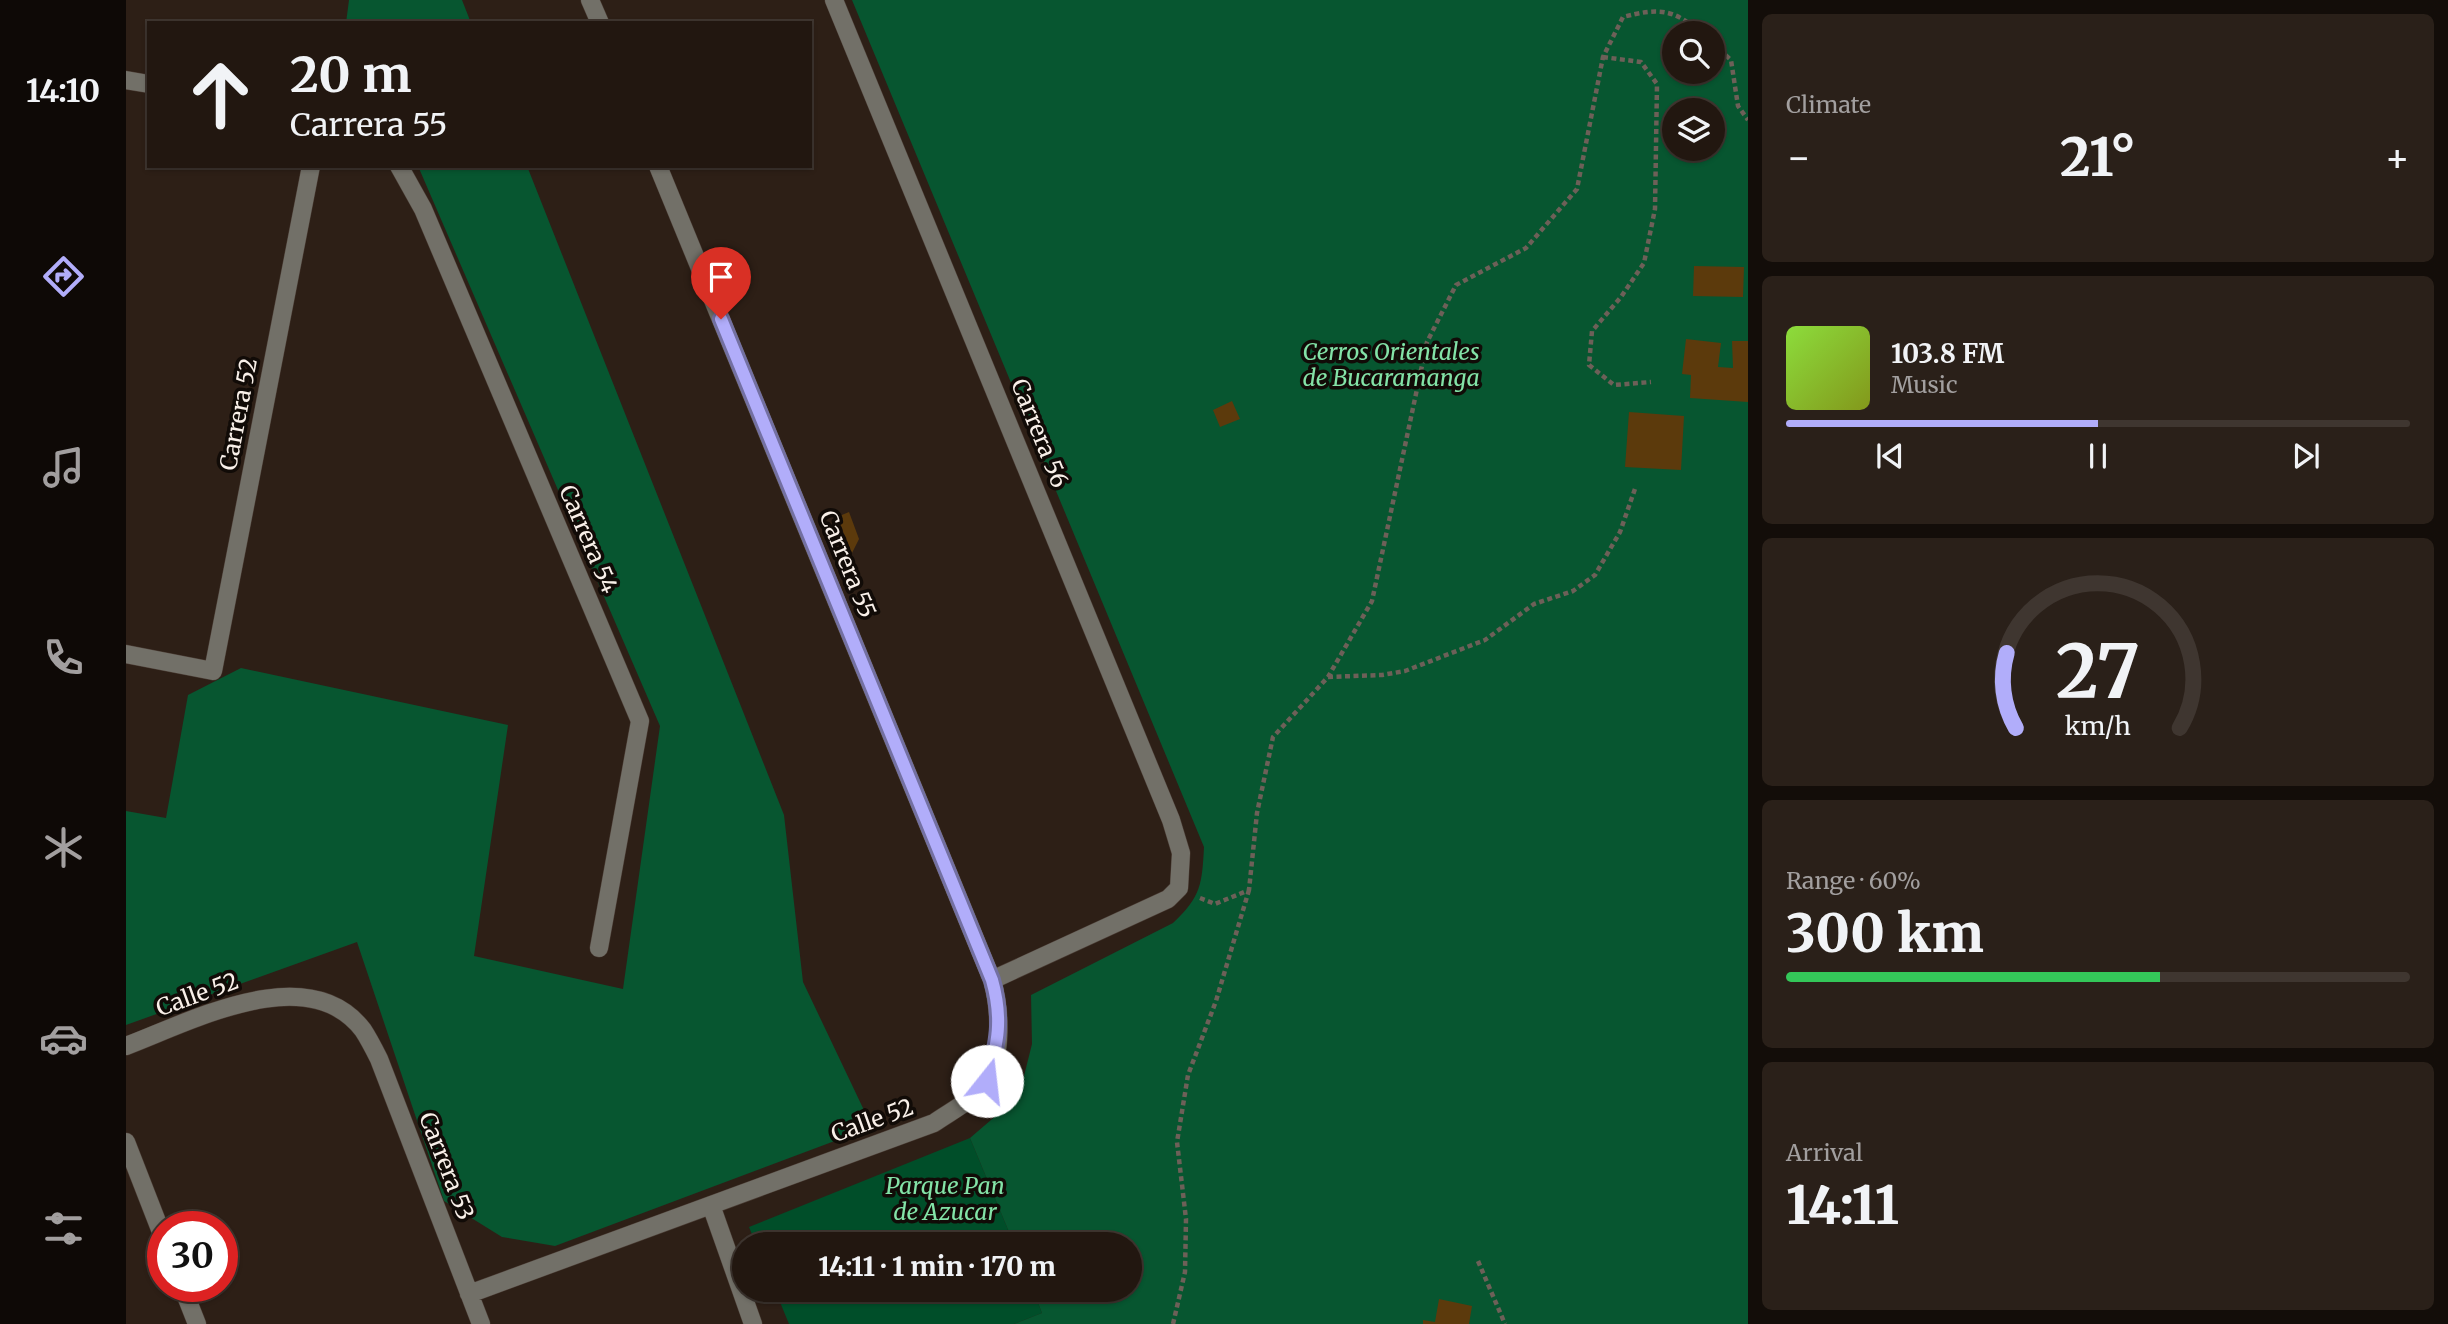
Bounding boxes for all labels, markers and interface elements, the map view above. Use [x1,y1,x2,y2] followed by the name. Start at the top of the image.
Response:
[1662,21,1725,161] map controls
[1662,21,1725,84] button: search
[290,44,411,105] text: 20 m
[175,49,266,140] icon: ahead
[26,71,100,111] text: 14:10
[1786,90,1871,119] text: Climate
[1662,98,1725,161] button: layers
[290,105,448,145] text: Carrera 55
[2060,125,2136,190] text: 21°
[1786,134,1811,181] text: −
[2385,134,2410,181] text: +
[691,247,751,319] pin
[39,252,88,301] icon: directions
[702,258,740,296] icon: arrive
[1302,337,1480,392] park label: Cerros Orientales de Bucaramanga
[1891,337,2004,370] text: 103.8 FM
[213,355,263,473] street label: Carrera 52
[1891,370,1958,399] text: Music
[1005,374,1075,492] street label: Carrera 56
[1871,437,1909,475] icon: previous
[2079,437,2117,475] icon: pause
[2287,437,2325,475] icon: next
[39,443,88,492] icon: music
[553,480,625,598] street label: Carrera 54
[813,506,883,622] street label: Carrera 55
[2056,626,2140,718] text: 27
[39,633,88,682] icon: phone
[2065,710,2131,742] text: km/h
[39,823,88,872] icon: climate
[1786,866,1921,895] text: Range · 60%
[1786,901,1984,966] text: 300 km
[152,966,242,1022] street label: Calle 52
[39,1014,88,1063] icon: car
[950,1044,1024,1118] position arrow
[827,1092,917,1148] street label: Calle 52
[413,1108,481,1224] street label: Carrera 53
[1786,1138,1863,1167] text: Arrival
[885,1171,1005,1226] park label: Parque Pan de Azucar
[1786,1173,1899,1238] text: 14:11
[39,1204,88,1253] icon: filters
[147,1211,238,1302] speed limit sign: 30
[818,1250,1056,1283] text: 14:11 · 1 min · 170 m

